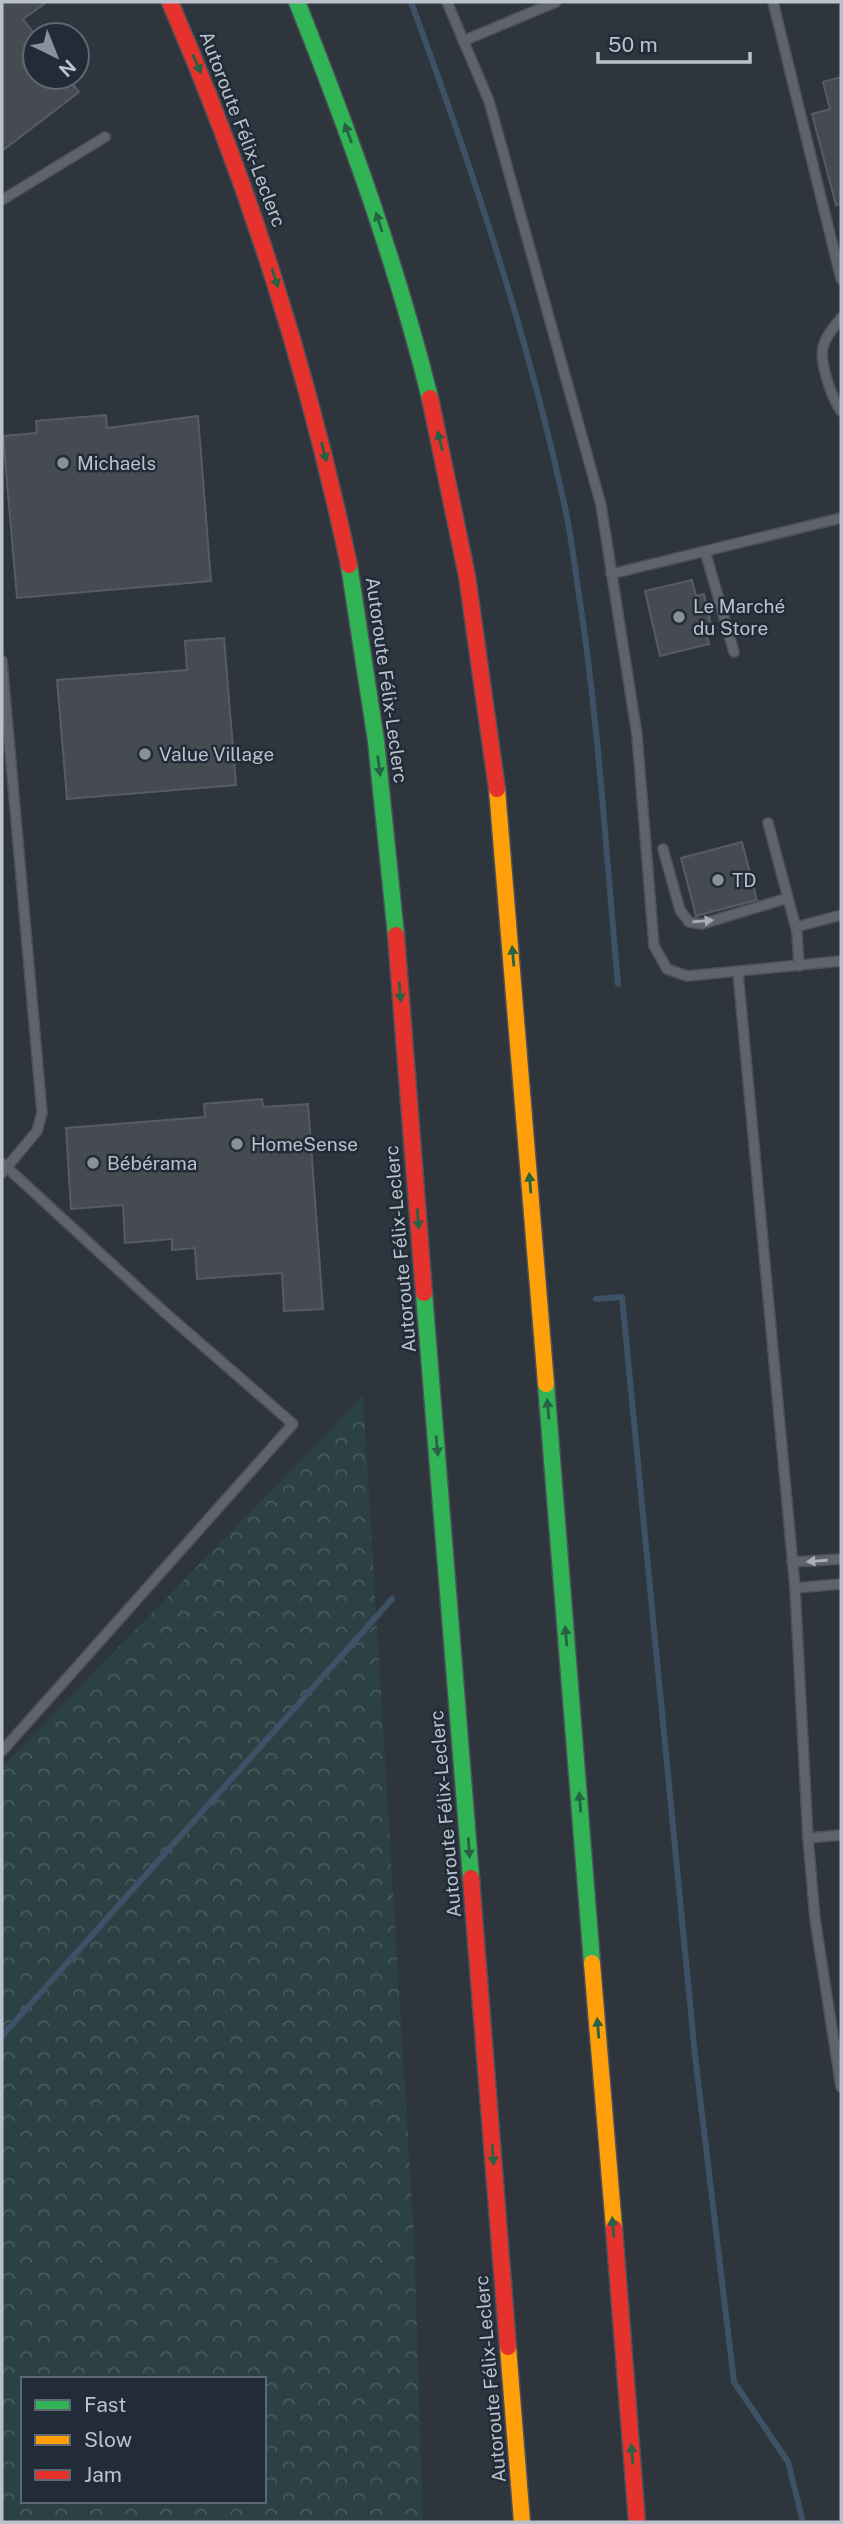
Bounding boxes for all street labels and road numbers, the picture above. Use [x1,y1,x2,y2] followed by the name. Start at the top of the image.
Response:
[195,28,291,230] street label: Autoroute Félix-Leclerc
[362,575,412,785] street label: Autoroute Félix-Leclerc
[380,1144,420,1354] street label: Autoroute Félix-Leclerc
[425,1709,465,1919] street label: Autoroute Félix-Leclerc
[470,2274,510,2484] street label: Autoroute Félix-Leclerc

